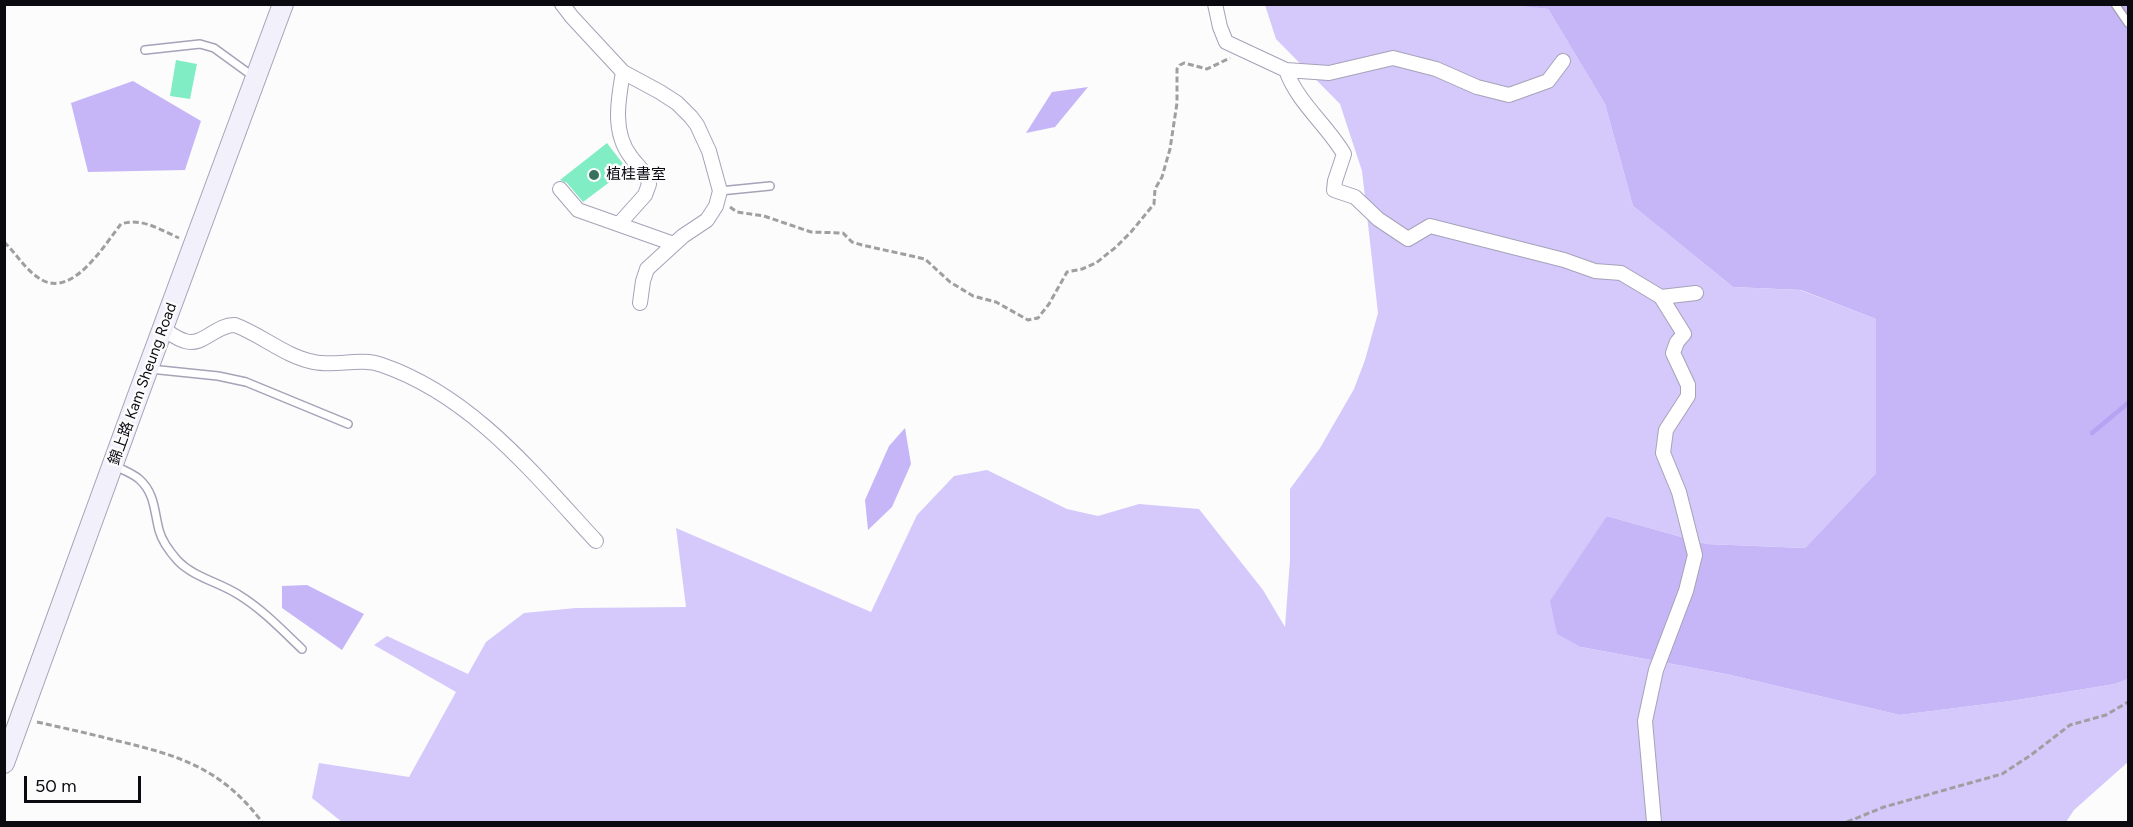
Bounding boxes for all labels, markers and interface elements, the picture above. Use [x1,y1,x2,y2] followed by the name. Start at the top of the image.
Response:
[606,166,666,184] place label: 植桂書室
[587,168,601,182] marker: 植桂書室
[105,300,181,468] street label: 錦上路 Kam Sheung Road
[27,764,144,802] scale bar
[35,775,77,797] text: 50 m

